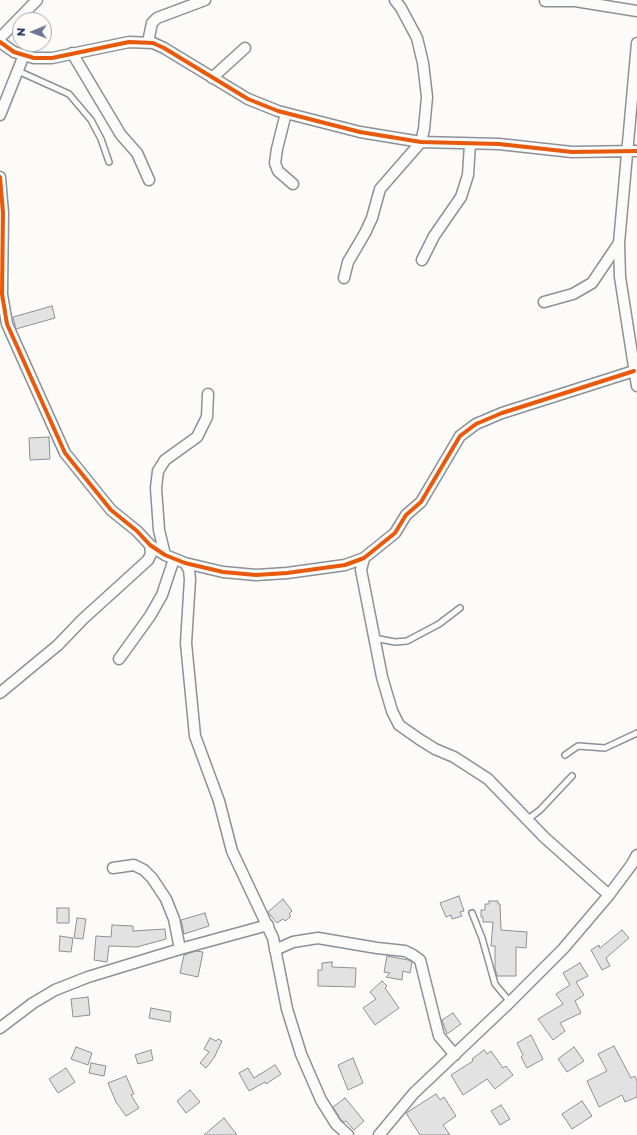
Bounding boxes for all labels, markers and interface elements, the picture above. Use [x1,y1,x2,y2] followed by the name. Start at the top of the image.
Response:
[12,12,52,52] north arrow
[12,28,29,37] text: N

